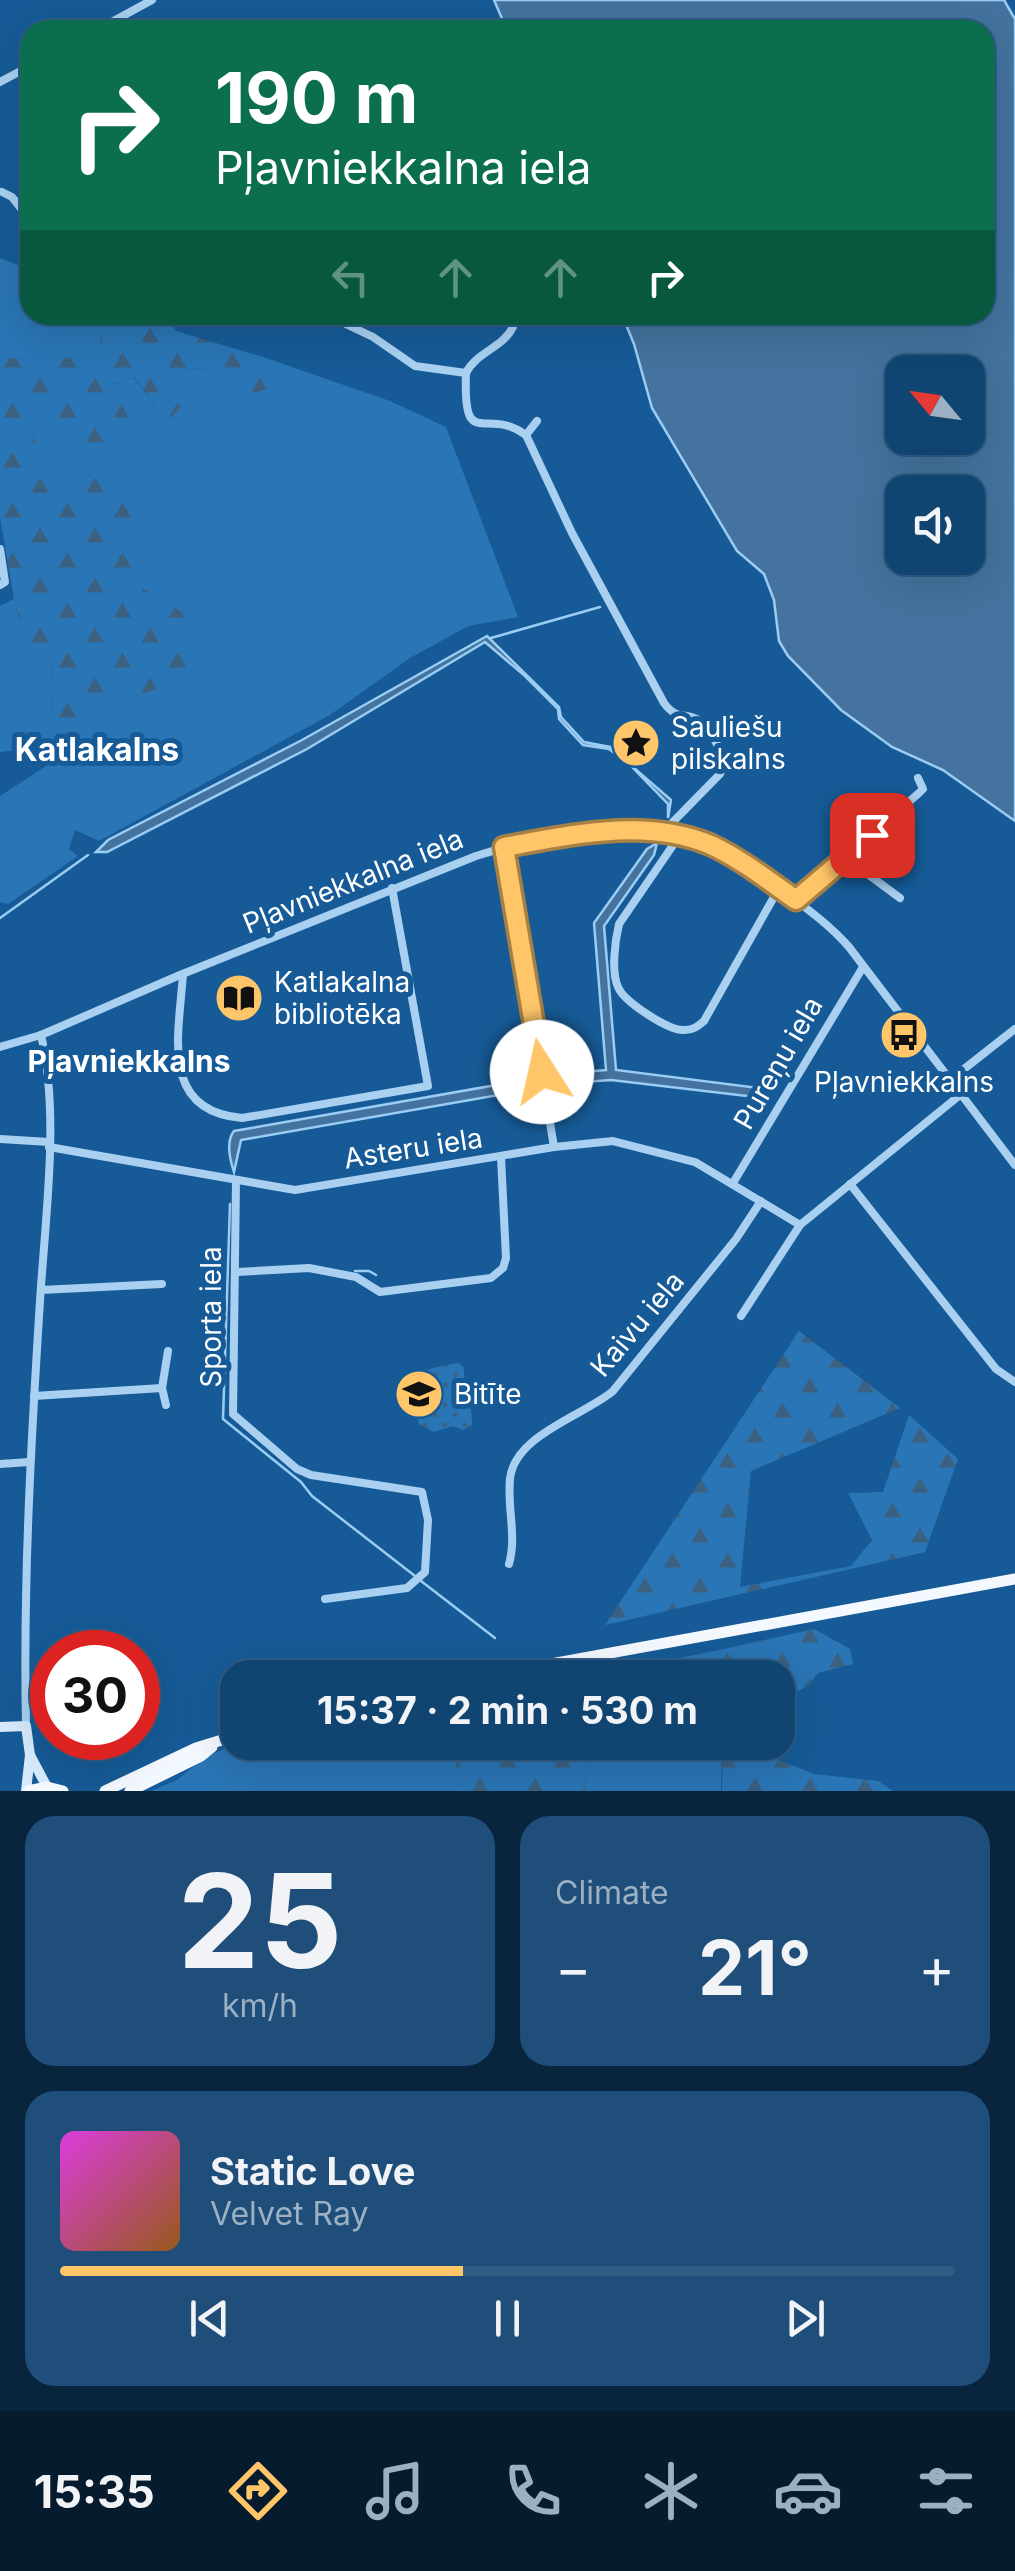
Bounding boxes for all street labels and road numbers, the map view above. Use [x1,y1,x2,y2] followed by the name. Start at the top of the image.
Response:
[238,821,468,941] street label: Pļavniekkalna iela
[726,991,830,1135] street label: Pureņu iela
[341,1120,485,1176] street label: Asteru iela
[194,1246,228,1388] street label: Sporta iela
[583,1264,691,1384] street label: Kaivu iela

